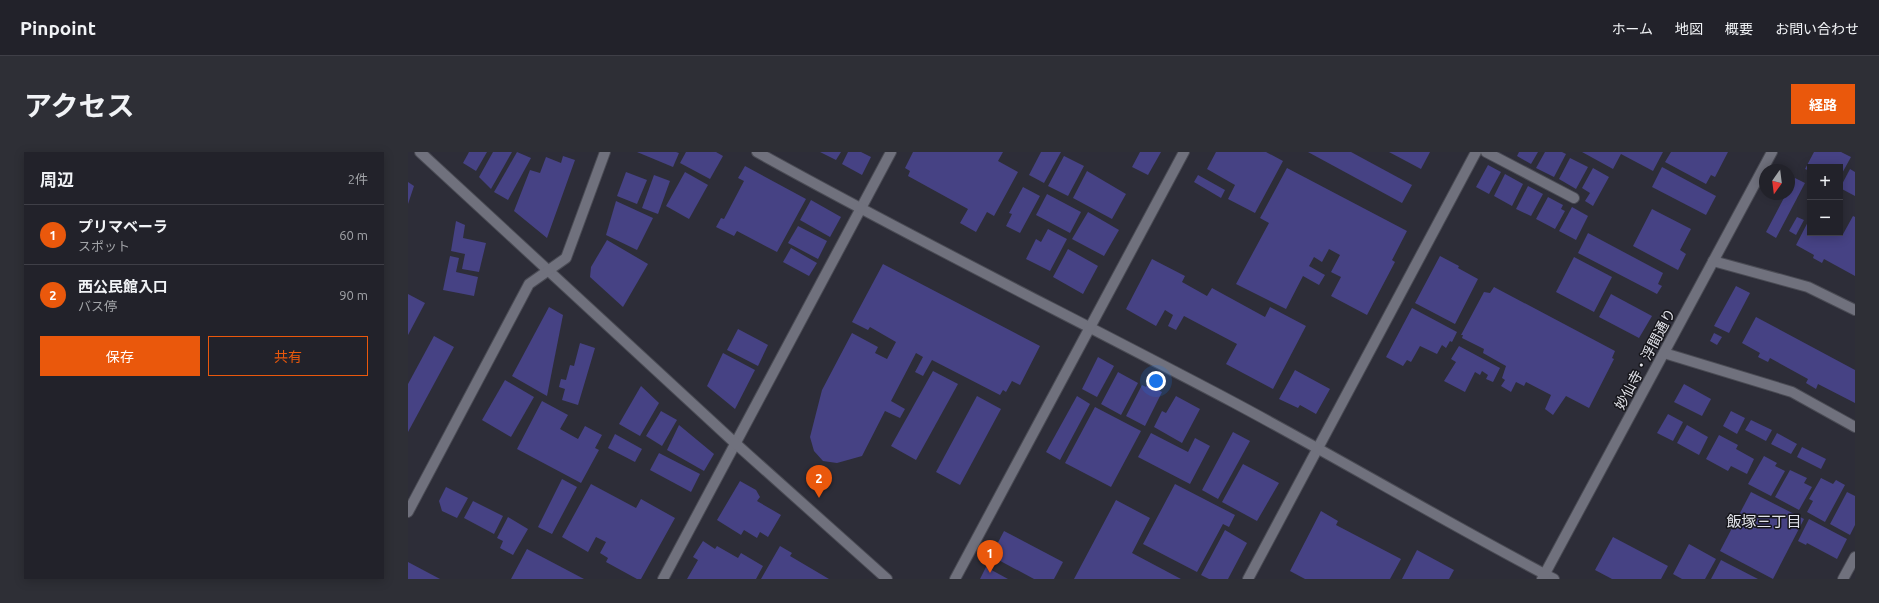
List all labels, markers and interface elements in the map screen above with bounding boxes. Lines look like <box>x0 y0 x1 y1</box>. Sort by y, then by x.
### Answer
text: Pinpoint <box>20 17 96 39</box>
text: ホーム <box>1611 21 1653 37</box>
text: 地図 <box>1675 21 1703 37</box>
text: 概要 <box>1725 21 1753 37</box>
text: お問い合わせ <box>1775 21 1859 37</box>
button: 経路 <box>1791 84 1855 124</box>
text: アクセス <box>24 90 135 121</box>
north arrow <box>1759 164 1795 200</box>
map controls <box>1807 164 1843 236</box>
button: + <box>1807 164 1843 200</box>
text: 周辺 <box>40 170 74 189</box>
text: 2件 <box>348 172 368 186</box>
button: − <box>1807 200 1843 236</box>
text: プリマベーラ <box>78 218 168 235</box>
text: 1 <box>49 228 57 242</box>
text: 60 m <box>339 228 368 242</box>
text: スポット <box>78 239 130 253</box>
text: 西公民館入口 <box>78 278 168 295</box>
text: 2 <box>49 288 57 302</box>
text: 90 m <box>339 288 368 302</box>
text: バス停 <box>78 299 117 313</box>
street label: 妙仙寺・浮間通り <box>1612 306 1678 412</box>
button: 保存 <box>40 336 200 376</box>
button: 共有 <box>208 336 368 376</box>
your location <box>1146 371 1166 391</box>
pin: 2 <box>806 465 832 498</box>
district label: 飯塚三丁目 <box>1726 513 1802 530</box>
pin: 1 <box>977 540 1003 573</box>

